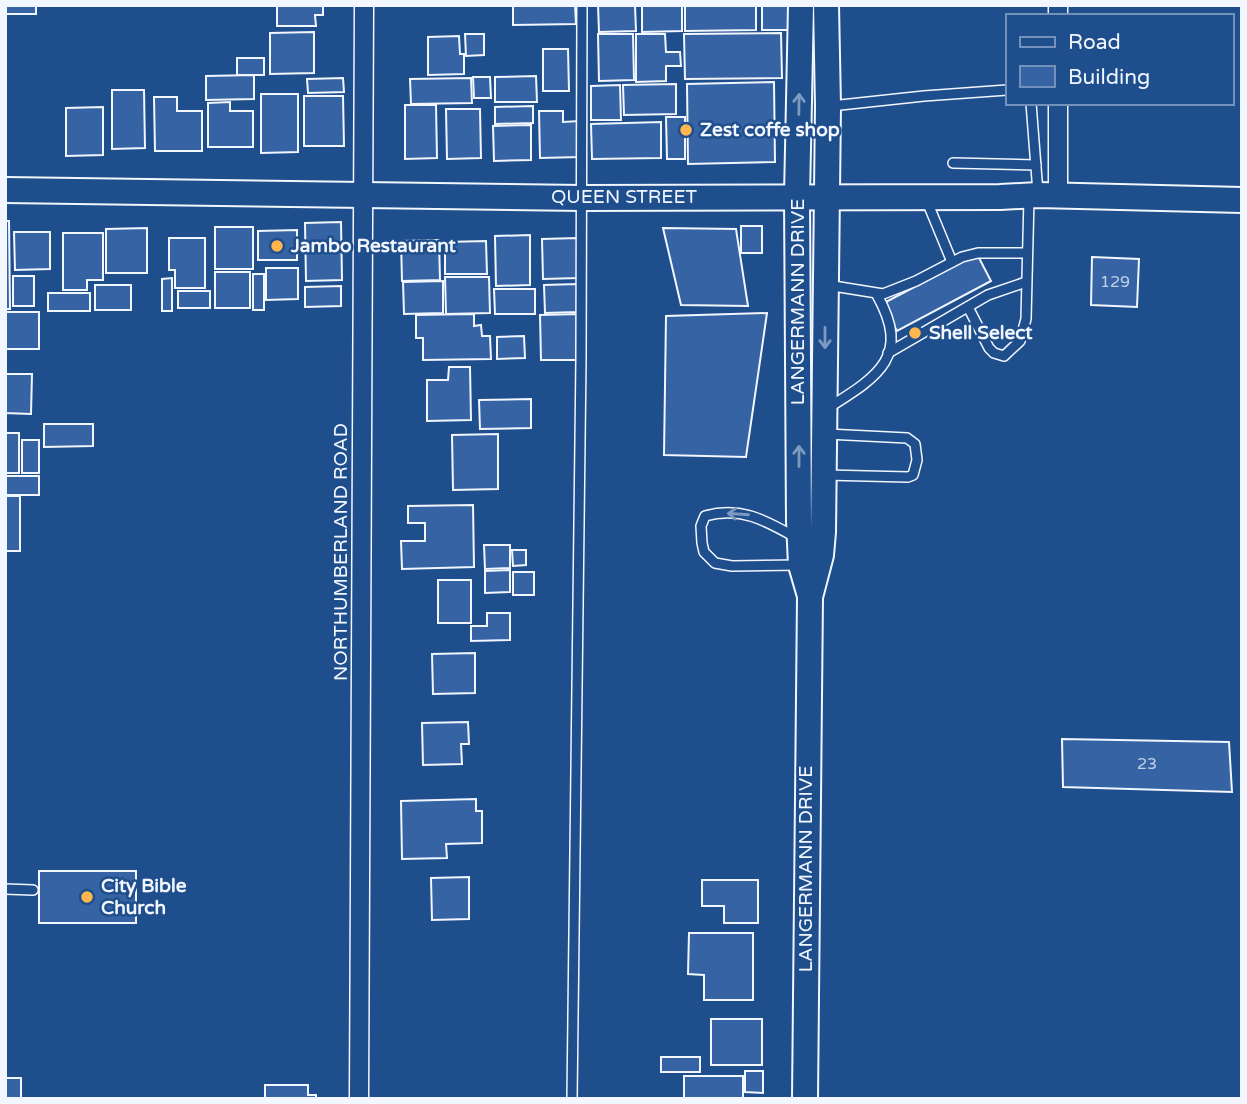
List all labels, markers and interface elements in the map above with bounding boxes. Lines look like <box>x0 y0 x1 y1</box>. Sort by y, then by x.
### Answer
legend <box>1006 14 1233 105</box>
text: Road <box>1068 30 1121 55</box>
text: Building <box>1068 65 1150 90</box>
one-way arrow <box>792 92 806 115</box>
place label: Zest coffe shop <box>700 119 840 142</box>
marker: Zest coffe shop <box>678 122 694 138</box>
street label: QUEEN STREET <box>551 186 698 208</box>
street label: LANGERMANN DRIVE <box>787 199 809 405</box>
place label: Jambo Restaurant <box>290 235 457 257</box>
marker: Jambo Restaurant <box>269 238 285 254</box>
house number: 129 <box>1100 272 1130 292</box>
place label: Shell Select <box>929 322 1033 344</box>
marker: Shell Select <box>907 325 923 341</box>
one-way arrow <box>818 326 832 349</box>
street label: NORTHUMBERLAND ROAD <box>330 423 352 681</box>
one-way arrow <box>792 445 806 468</box>
one-way arrow <box>726 507 749 520</box>
house number: 23 <box>1137 754 1157 774</box>
street label: LANGERMANN DRIVE <box>795 766 817 972</box>
place label: City Bible Church <box>101 875 187 919</box>
marker: City Bible Church <box>79 889 95 905</box>

